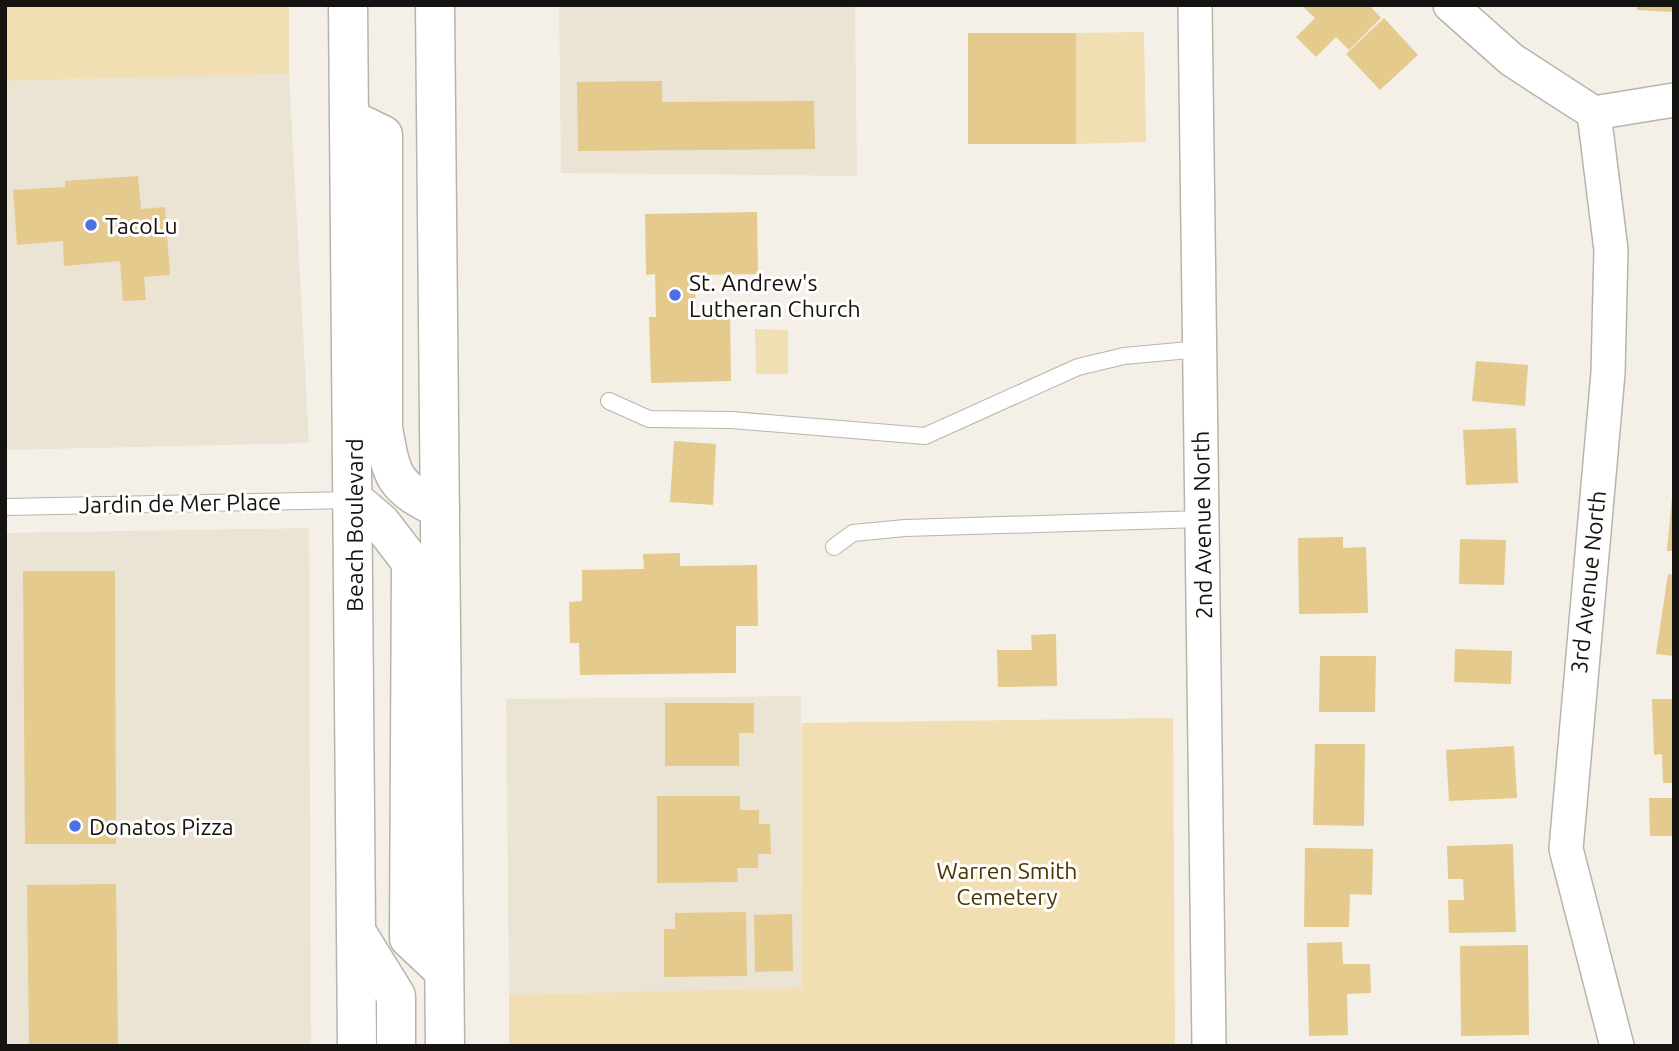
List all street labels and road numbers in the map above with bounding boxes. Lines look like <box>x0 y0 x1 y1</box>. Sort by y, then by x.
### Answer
street label: 2nd Avenue North <box>1188 431 1216 619</box>
street label: Beach Boulevard <box>342 438 367 612</box>
street label: Jardin de Mer Place <box>79 489 281 517</box>
street label: 3rd Avenue North <box>1566 489 1610 675</box>

